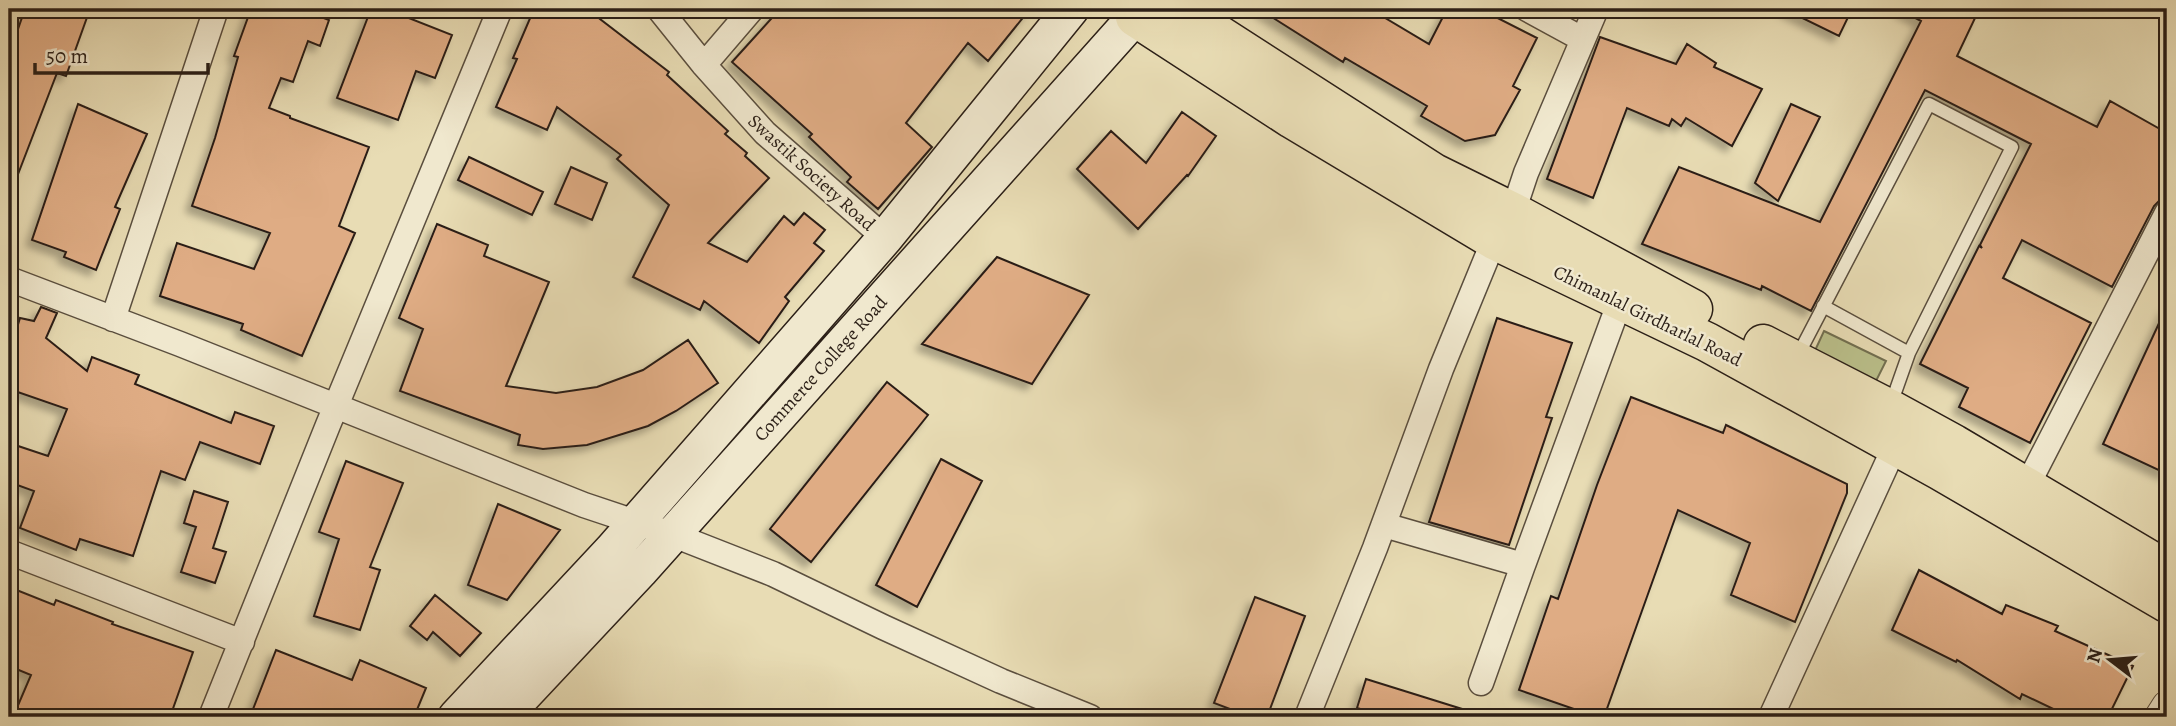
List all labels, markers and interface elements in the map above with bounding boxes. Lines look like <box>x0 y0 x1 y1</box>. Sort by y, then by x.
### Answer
scale bar <box>35 32 208 76</box>
text: 50 m <box>46 42 88 70</box>
street label: Swastik Society Road <box>742 108 881 238</box>
street label: Chimanlal Girdharlal Road <box>1549 259 1747 373</box>
street label: Commerce College Road <box>748 289 894 447</box>
north arrow <box>2074 624 2144 694</box>
text: N <box>2080 645 2109 666</box>

